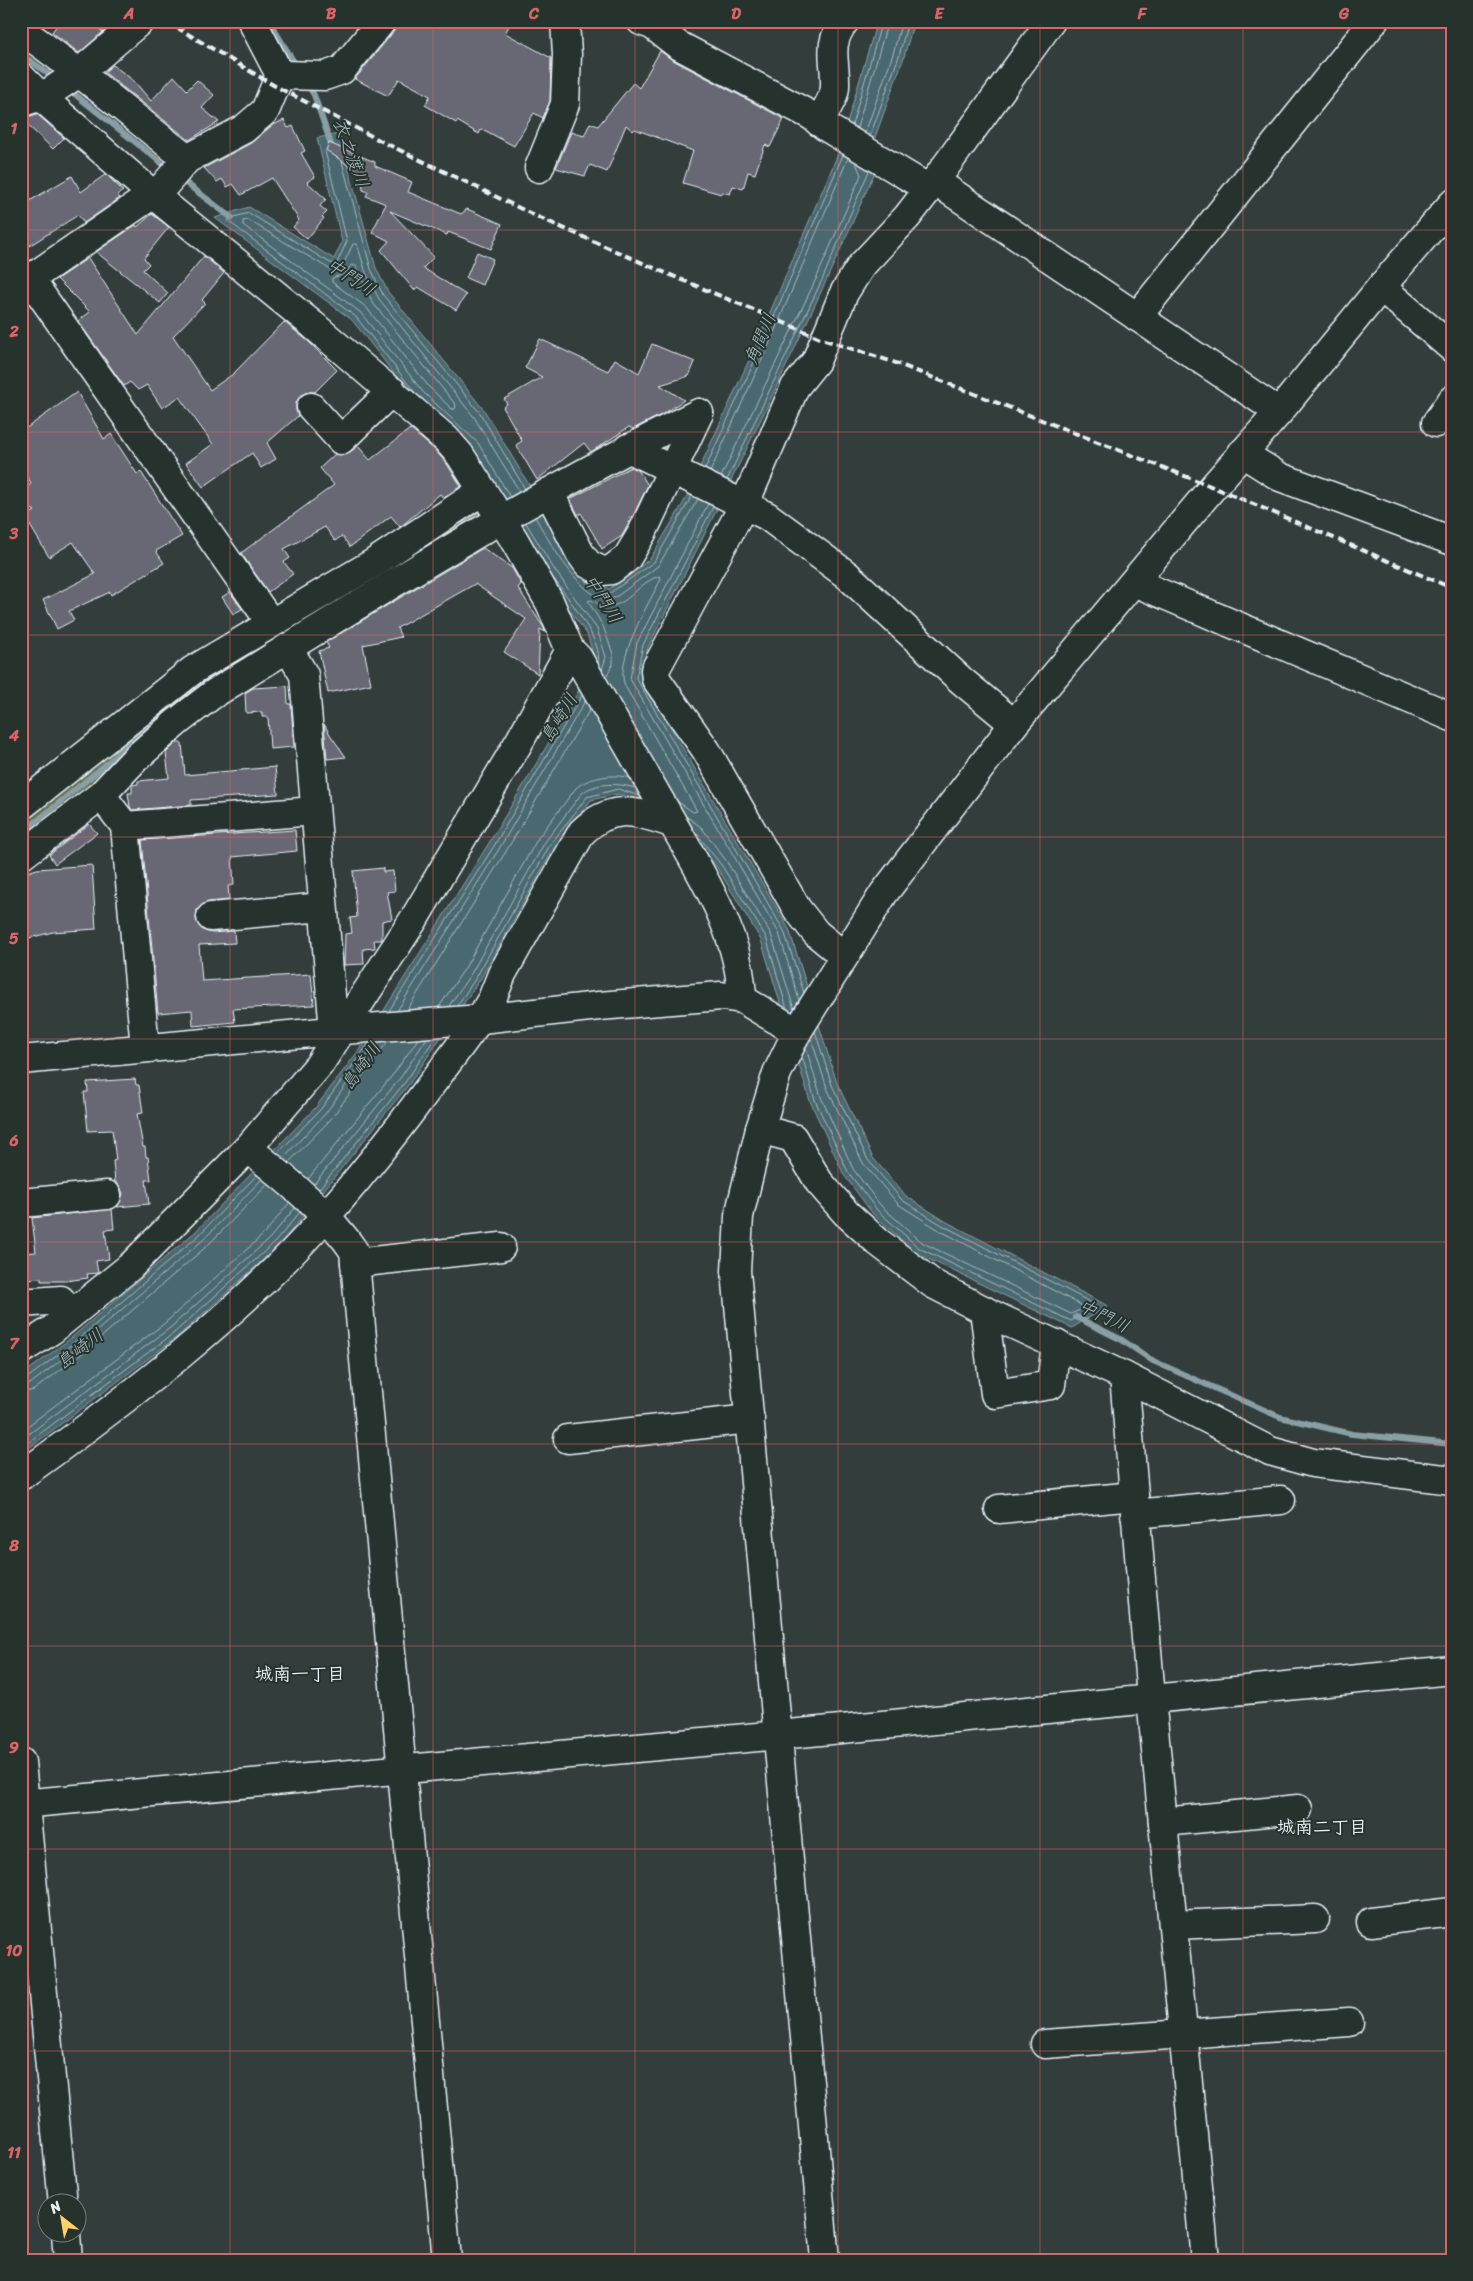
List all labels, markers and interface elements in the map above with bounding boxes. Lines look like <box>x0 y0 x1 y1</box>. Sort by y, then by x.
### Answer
text: A <box>123 0 134 28</box>
text: B <box>326 0 337 28</box>
text: C <box>528 0 540 28</box>
text: D <box>731 0 741 28</box>
text: E <box>935 0 945 28</box>
text: F <box>1137 0 1148 28</box>
text: G <box>1338 0 1350 28</box>
text: 1 <box>11 114 18 143</box>
water label: 衣之渡川 <box>324 114 378 192</box>
water label: 中門川 <box>320 249 382 305</box>
water label: 角間川 <box>735 308 785 370</box>
text: 2 <box>8 317 19 346</box>
text: 3 <box>9 519 19 548</box>
water label: 中門川 <box>575 568 631 630</box>
water label: 島崎川 <box>531 687 587 749</box>
text: 4 <box>8 721 19 750</box>
text: 5 <box>9 924 19 953</box>
water label: 島崎川 <box>332 1035 390 1097</box>
text: 6 <box>8 1126 19 1155</box>
water label: 中門川 <box>1073 1290 1135 1342</box>
water label: 島崎川 <box>49 1320 111 1378</box>
text: 7 <box>9 1329 20 1358</box>
text: 8 <box>8 1531 19 1560</box>
district label: 城南一丁目 <box>255 1658 345 1690</box>
text: 9 <box>9 1733 19 1762</box>
district label: 城南二丁目 <box>1277 1811 1367 1843</box>
text: 10 <box>6 1936 22 1965</box>
text: 11 <box>7 2138 21 2167</box>
north arrow <box>38 2194 88 2244</box>
text: N <box>44 2194 66 2221</box>

